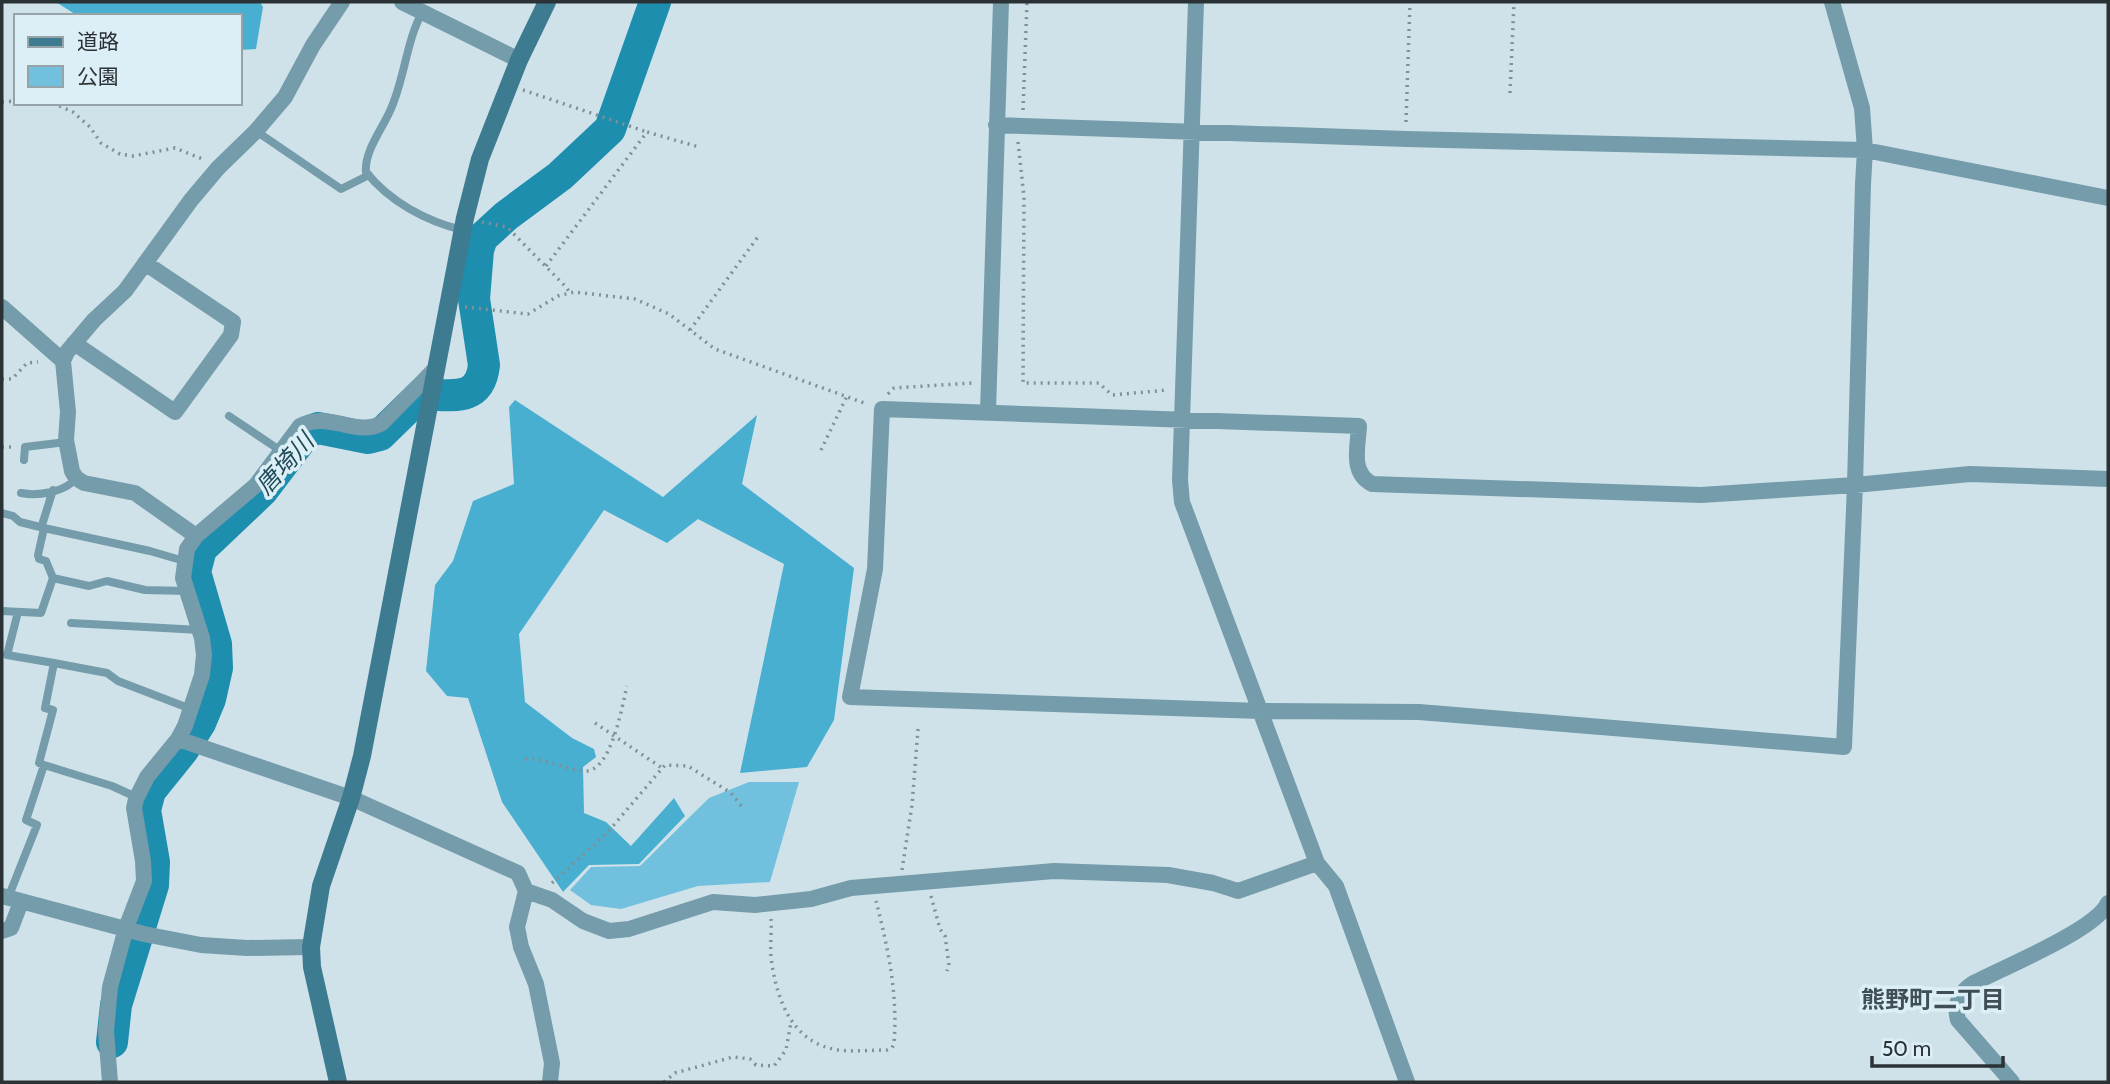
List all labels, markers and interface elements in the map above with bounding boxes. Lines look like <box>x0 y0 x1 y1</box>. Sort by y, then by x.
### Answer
legend <box>14 14 242 105</box>
text: 道路 <box>77 29 119 54</box>
text: 公園 <box>77 64 119 89</box>
water label: 唐埼川 <box>250 425 322 500</box>
district label: 熊野町二丁目 <box>1861 985 2005 1014</box>
scale bar <box>1872 1024 2003 1068</box>
text: 50 m <box>1882 1036 1931 1061</box>

